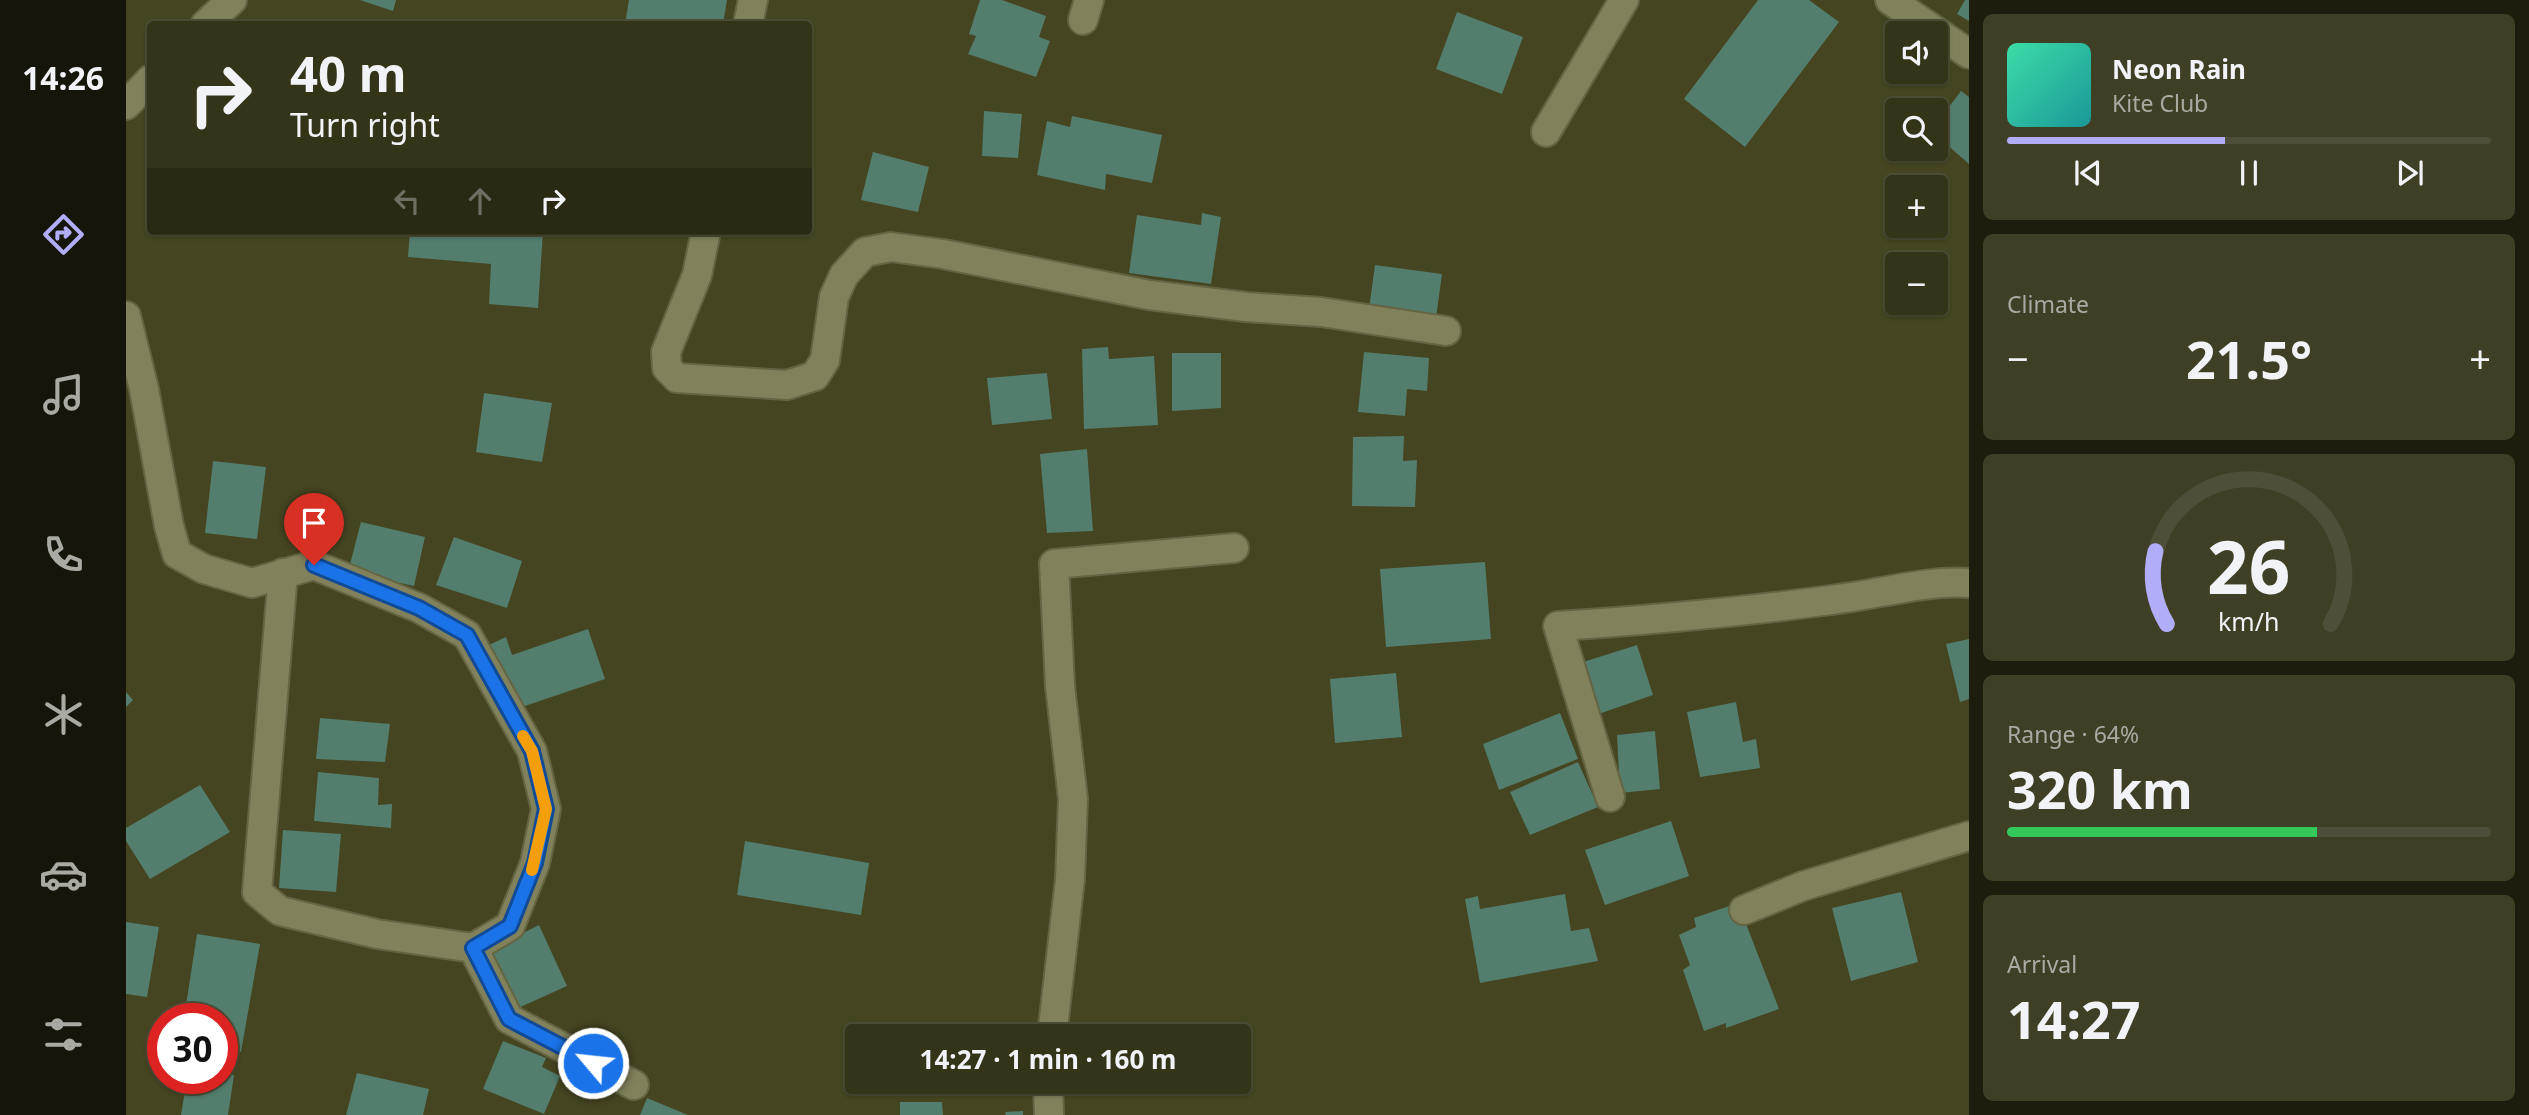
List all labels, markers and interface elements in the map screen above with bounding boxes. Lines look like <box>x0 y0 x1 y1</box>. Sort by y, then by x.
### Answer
map controls <box>1885 21 1948 315</box>
button: sound <box>1885 21 1948 84</box>
text: 40 m <box>290 40 407 106</box>
icon: right <box>175 49 266 140</box>
text: Neon Rain <box>2112 51 2246 87</box>
text: 14:26 <box>22 56 104 99</box>
text: Kite Club <box>2112 87 2208 119</box>
button: search <box>1885 98 1948 161</box>
text: Turn right <box>290 103 440 146</box>
icon: previous <box>2069 154 2107 192</box>
icon: pause <box>2230 154 2268 192</box>
icon: next <box>2391 154 2429 192</box>
button: + <box>1885 175 1948 238</box>
icon: left <box>388 182 426 220</box>
icon: ahead <box>461 182 499 220</box>
icon: right <box>534 182 572 220</box>
icon: directions <box>39 210 88 259</box>
button: − <box>1885 252 1948 315</box>
text: Climate <box>2007 288 2089 320</box>
text: 21.5° <box>2186 323 2312 394</box>
text: − <box>2007 332 2029 384</box>
text: + <box>2469 332 2491 384</box>
icon: music <box>39 370 88 419</box>
pin <box>284 493 344 565</box>
icon: arrive <box>295 504 333 542</box>
text: 26 <box>2207 516 2291 615</box>
icon: phone <box>39 530 88 579</box>
text: km/h <box>2218 603 2280 637</box>
icon: climate <box>39 690 88 739</box>
text: Range · 64% <box>2007 718 2139 750</box>
text: 320 km <box>2007 753 2193 824</box>
icon: car <box>39 850 88 899</box>
text: Arrival <box>2007 948 2077 980</box>
text: 14:27 <box>2007 983 2141 1054</box>
speed limit sign: 30 <box>147 1003 238 1094</box>
icon: filters <box>39 1010 88 1059</box>
position arrow <box>556 1026 630 1100</box>
text: 14:27 · 1 min · 160 m <box>920 1041 1176 1077</box>

